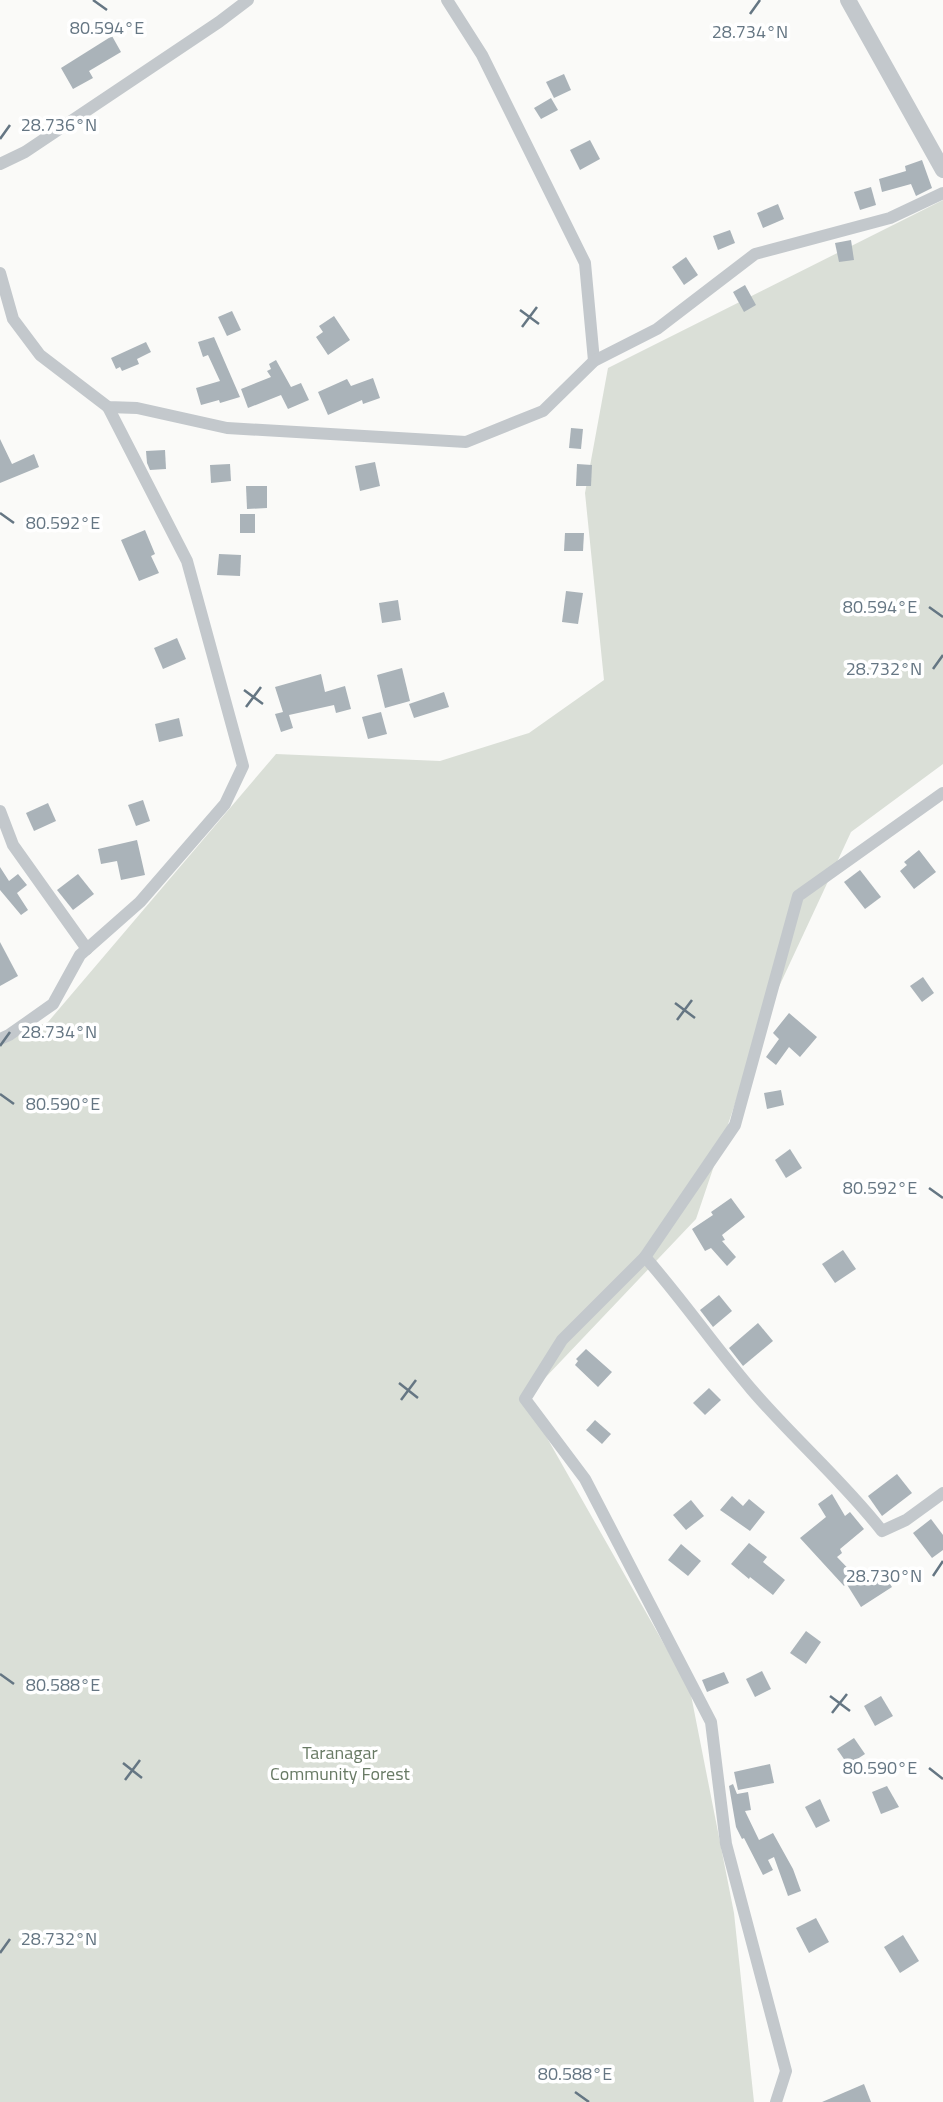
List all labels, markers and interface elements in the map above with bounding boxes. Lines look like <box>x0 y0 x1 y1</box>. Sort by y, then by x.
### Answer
text: 80.594°E <box>70 14 144 41</box>
text: 28.734°N <box>712 18 788 45</box>
text: 28.736°N <box>21 111 97 138</box>
text: 80.592°E <box>26 509 100 536</box>
text: 80.594°E <box>843 593 917 620</box>
text: 28.732°N <box>846 655 922 682</box>
text: 28.734°N <box>21 1018 97 1045</box>
text: 80.590°E <box>26 1090 100 1117</box>
text: 80.592°E <box>843 1174 917 1201</box>
text: 28.730°N <box>846 1562 922 1589</box>
text: 80.588°E <box>26 1671 100 1698</box>
park label: Taranagar Community Forest <box>270 1739 411 1787</box>
text: 80.590°E <box>843 1754 917 1781</box>
text: 28.732°N <box>21 1925 97 1952</box>
text: 80.588°E <box>538 2060 612 2087</box>

